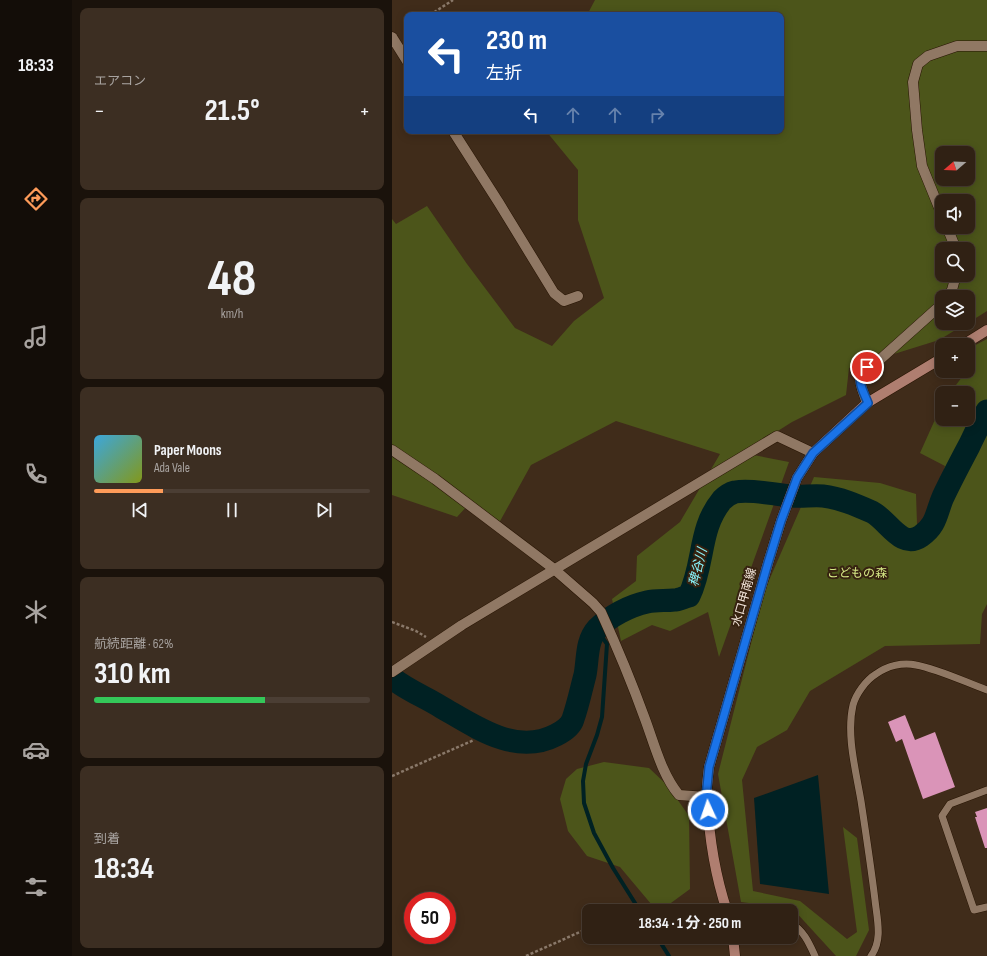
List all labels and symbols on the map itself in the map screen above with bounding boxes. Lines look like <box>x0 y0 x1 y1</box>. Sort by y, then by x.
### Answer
north arrow <box>935 146 975 186</box>
pin <box>850 350 884 384</box>
water label: 稗谷川 <box>685 544 711 588</box>
street label: 水口甲南線 <box>729 566 760 628</box>
park label: こどもの森 <box>827 566 887 581</box>
position arrow <box>687 789 729 831</box>
speed limit sign: 50 <box>404 892 456 944</box>

